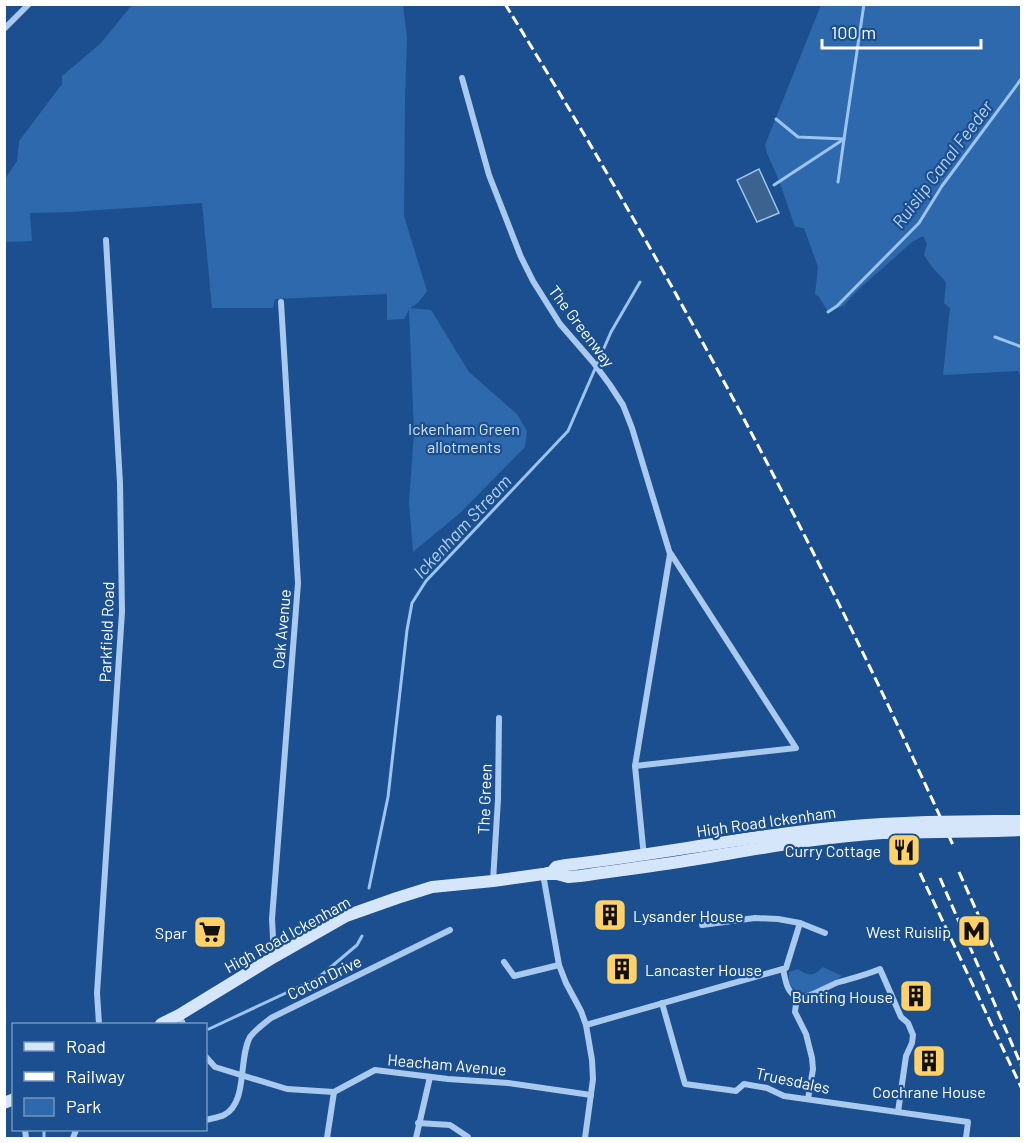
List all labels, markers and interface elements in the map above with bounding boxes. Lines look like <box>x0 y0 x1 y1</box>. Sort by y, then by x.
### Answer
scale bar <box>822 12 981 50</box>
text: 100 m <box>831 21 876 43</box>
water label: Ruislip Canal Feeder <box>887 95 997 232</box>
street label: The Greenway <box>545 281 619 371</box>
park label: Ickenham Green allotments <box>408 419 520 456</box>
water label: Ickenham Stream <box>408 470 516 582</box>
street label: Parkfield Road <box>95 581 117 683</box>
street label: Oak Avenue <box>268 588 294 670</box>
street label: The Green <box>473 763 495 835</box>
street label: High Road Ickenham <box>695 802 837 840</box>
restaurant icon: Curry Cottage <box>886 832 922 868</box>
place label: Curry Cottage <box>785 841 881 860</box>
street label: High Road Ickenham <box>221 892 353 976</box>
building icon: Lysander House <box>592 897 628 933</box>
place label: Lysander House <box>633 906 743 925</box>
metro station icon: West Ruislip <box>956 913 992 949</box>
supermarket icon: Spar <box>192 914 228 950</box>
place label: West Ruislip <box>866 922 951 941</box>
place label: Spar <box>155 923 187 942</box>
street label: Coton Drive <box>284 951 364 1003</box>
building icon: Lancaster House <box>604 951 640 987</box>
place label: Lancaster House <box>645 960 762 979</box>
building icon: Bunting House <box>898 978 934 1014</box>
place label: Bunting House <box>792 987 893 1006</box>
legend <box>12 1023 207 1131</box>
text: Road <box>66 1035 106 1057</box>
building icon: Cochrane House <box>911 1043 947 1079</box>
street label: Heacham Avenue <box>387 1049 507 1079</box>
street label: Truesdales <box>754 1063 832 1097</box>
text: Railway <box>66 1065 125 1087</box>
place label: Cochrane House <box>872 1082 986 1101</box>
text: Park <box>66 1095 101 1117</box>

